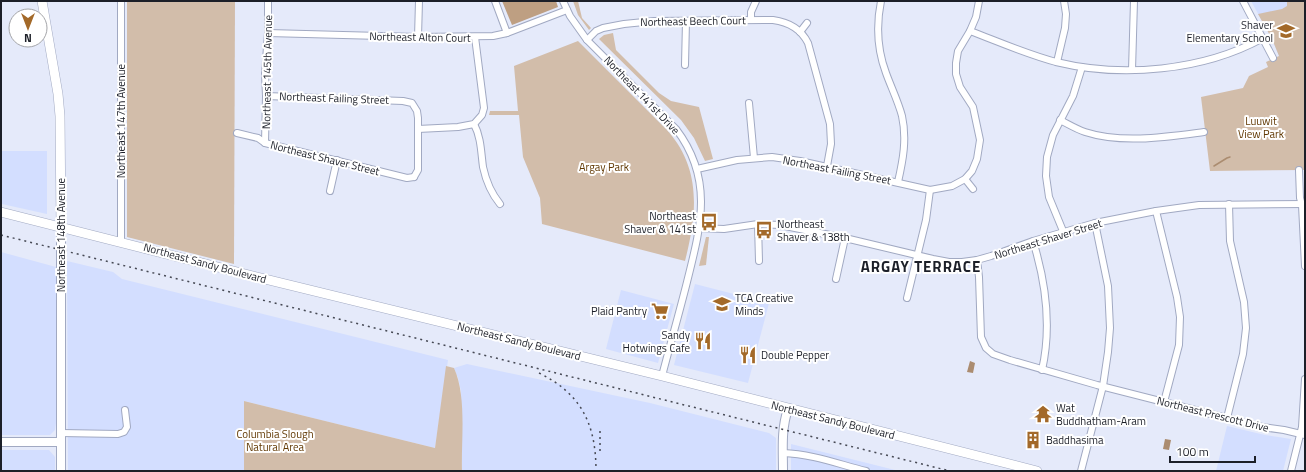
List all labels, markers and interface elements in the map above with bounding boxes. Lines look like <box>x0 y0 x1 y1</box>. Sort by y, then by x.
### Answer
north arrow <box>8 8 48 48</box>
street label: Northeast Beech Court <box>640 12 746 30</box>
street label: Northeast 145th Avenue <box>258 14 276 129</box>
place label: Shaver Elementary School <box>1186 17 1273 46</box>
school or university icon: Shaver Elementary School <box>1276 21 1296 41</box>
street label: Northeast Alton Court <box>369 28 471 46</box>
text: N <box>24 30 32 46</box>
street label: Northeast 141st Drive <box>600 52 684 138</box>
street label: Northeast 147th Avenue <box>113 63 129 178</box>
street label: Northeast Failing Street <box>279 88 389 108</box>
park label: Luuwit View Park <box>1238 113 1285 142</box>
street label: Northeast Shaver Street <box>269 137 381 179</box>
street label: Northeast Failing Street <box>782 152 893 188</box>
park label: Argay Park <box>579 159 630 175</box>
street label: Northeast 148th Avenue <box>53 177 69 292</box>
place label: Northeast Shaver & 141st <box>624 208 696 237</box>
bus stop icon: Northeast Shaver & 141st <box>699 212 719 232</box>
street label: Northeast Shaver Street <box>992 215 1104 263</box>
place label: Northeast Shaver & 138th <box>777 216 850 245</box>
bus stop icon: Northeast Shaver & 138th <box>754 220 774 240</box>
street label: Northeast Sandy Boulevard <box>142 239 268 287</box>
district label: ARGAY TERRACE <box>861 255 981 278</box>
place label: TCA Creative Minds <box>735 290 794 319</box>
school or university icon: TCA Creative Minds <box>712 294 732 314</box>
supermarket icon: Plaid Pantry <box>650 301 670 321</box>
place label: Plaid Pantry <box>591 303 648 319</box>
street label: Northeast Sandy Boulevard <box>456 318 583 364</box>
place label: Sandy Hotwings Cafe <box>623 327 691 356</box>
restaurant icon: Sandy Hotwings Cafe <box>693 331 713 351</box>
restaurant icon: Double Pepper <box>738 345 758 365</box>
place label: Double Pepper <box>761 347 829 363</box>
street label: Northeast Prescott Drive <box>1155 392 1271 436</box>
street label: Northeast Sandy Boulevard <box>770 397 897 443</box>
place label: Wat Buddhatham-Aram <box>1056 400 1146 429</box>
temple icon: Wat Buddhatham-Aram <box>1033 404 1053 424</box>
park label: Columbia Slough Natural Area <box>236 426 314 455</box>
building icon: Baddhasima <box>1023 430 1043 450</box>
place label: Baddhasima <box>1046 432 1104 448</box>
scale bar <box>1170 438 1255 464</box>
text: 100 m <box>1176 442 1209 461</box>

